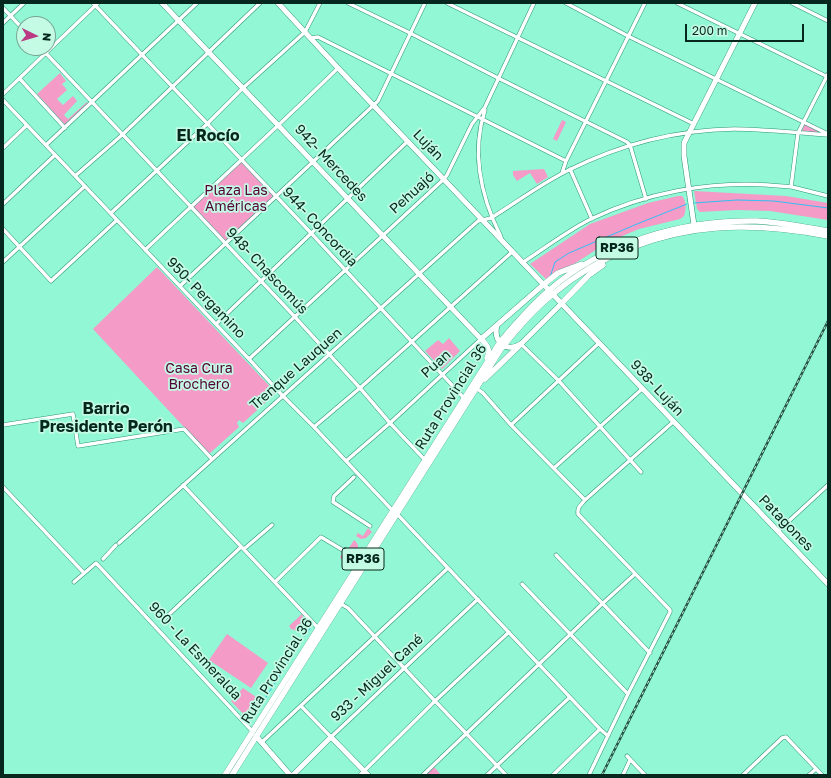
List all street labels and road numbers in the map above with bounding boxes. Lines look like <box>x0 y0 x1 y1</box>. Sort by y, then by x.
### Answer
street label: 942- Mercedes <box>291 121 371 205</box>
street label: Luján <box>409 126 447 164</box>
street label: Pehuajó <box>386 169 438 217</box>
street label: 944- Concordia <box>279 184 361 270</box>
street label: 948- Chascomús <box>223 224 311 318</box>
road number: RP36 <box>596 237 638 259</box>
street label: 950- Pergamino <box>163 254 249 342</box>
street label: Trenque Lauquen <box>247 324 345 414</box>
street label: Ruta Provincial 36 <box>412 341 490 453</box>
street label: Puan <box>418 346 454 382</box>
street label: 938- Luján <box>627 357 687 419</box>
street label: Patagones <box>755 491 817 555</box>
road number: RP36 <box>342 548 384 570</box>
street label: 960 - La Esmeralda <box>145 598 245 704</box>
street label: Ruta Provincial 36 <box>238 615 316 727</box>
street label: 933 - Miguel Cané <box>327 631 427 725</box>

